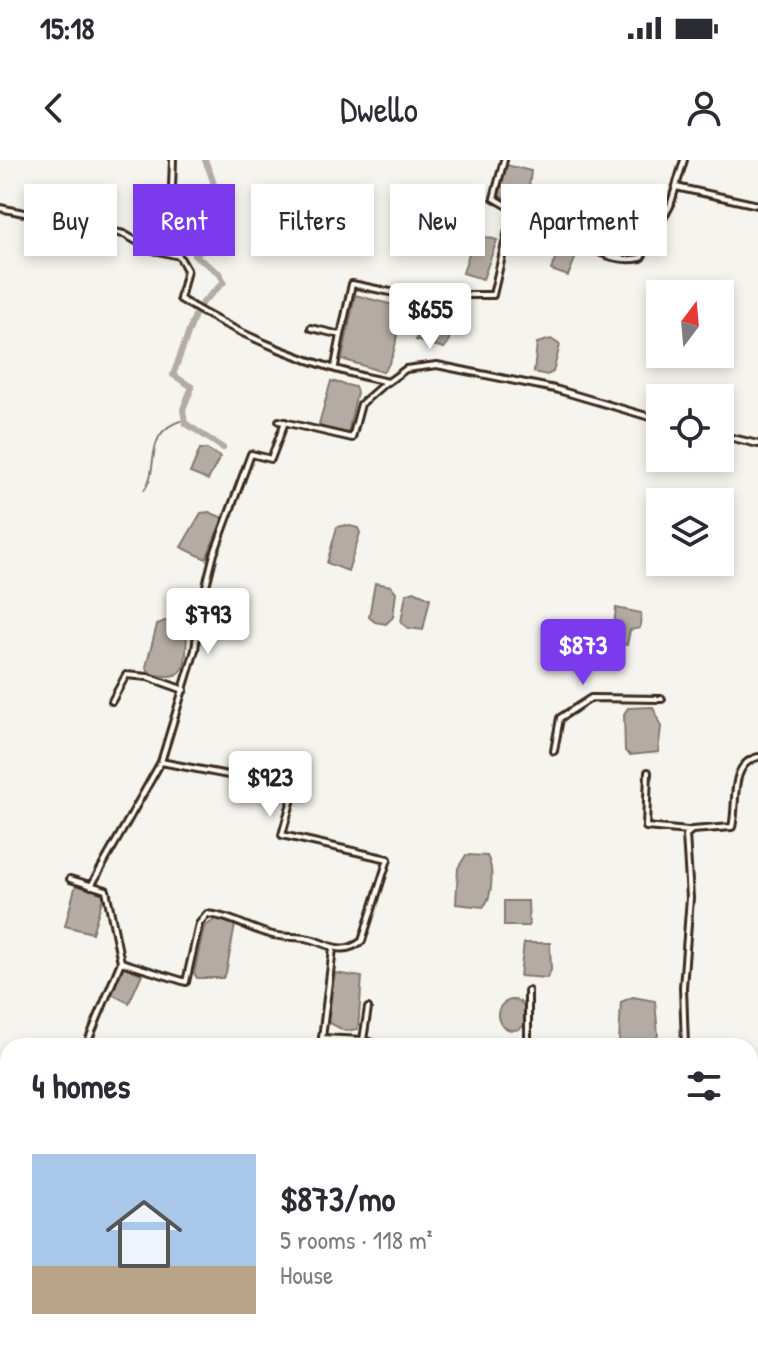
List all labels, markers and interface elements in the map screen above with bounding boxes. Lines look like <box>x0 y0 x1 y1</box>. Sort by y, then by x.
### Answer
text: 15:18 <box>40 8 94 48</box>
text: Dwello <box>340 84 418 133</box>
icon: back <box>32 86 76 130</box>
icon: person <box>682 86 726 130</box>
chip: Buy <box>24 184 117 256</box>
chip: Rent <box>133 184 235 256</box>
chip: Filters <box>251 184 374 256</box>
chip: New <box>390 184 485 256</box>
chip: Apartment <box>501 184 667 256</box>
north arrow <box>646 280 734 368</box>
map controls <box>646 280 734 576</box>
pin: $655 <box>383 283 477 351</box>
text: $655 <box>407 291 453 326</box>
button: locate <box>646 384 734 472</box>
button: layers <box>646 488 734 576</box>
pin: $793 <box>161 588 255 656</box>
text: $793 <box>184 596 232 631</box>
pin: $873 <box>536 619 630 687</box>
text: $873 <box>559 627 607 662</box>
pin: $923 <box>223 751 317 819</box>
text: $923 <box>247 759 293 794</box>
text: 4 homes <box>32 1063 130 1109</box>
icon: filters <box>682 1064 726 1108</box>
text: $873/mo <box>280 1176 395 1222</box>
icon: home <box>96 1186 192 1282</box>
text: 5 rooms · 118 m² <box>280 1222 433 1257</box>
text: House <box>280 1257 333 1292</box>

